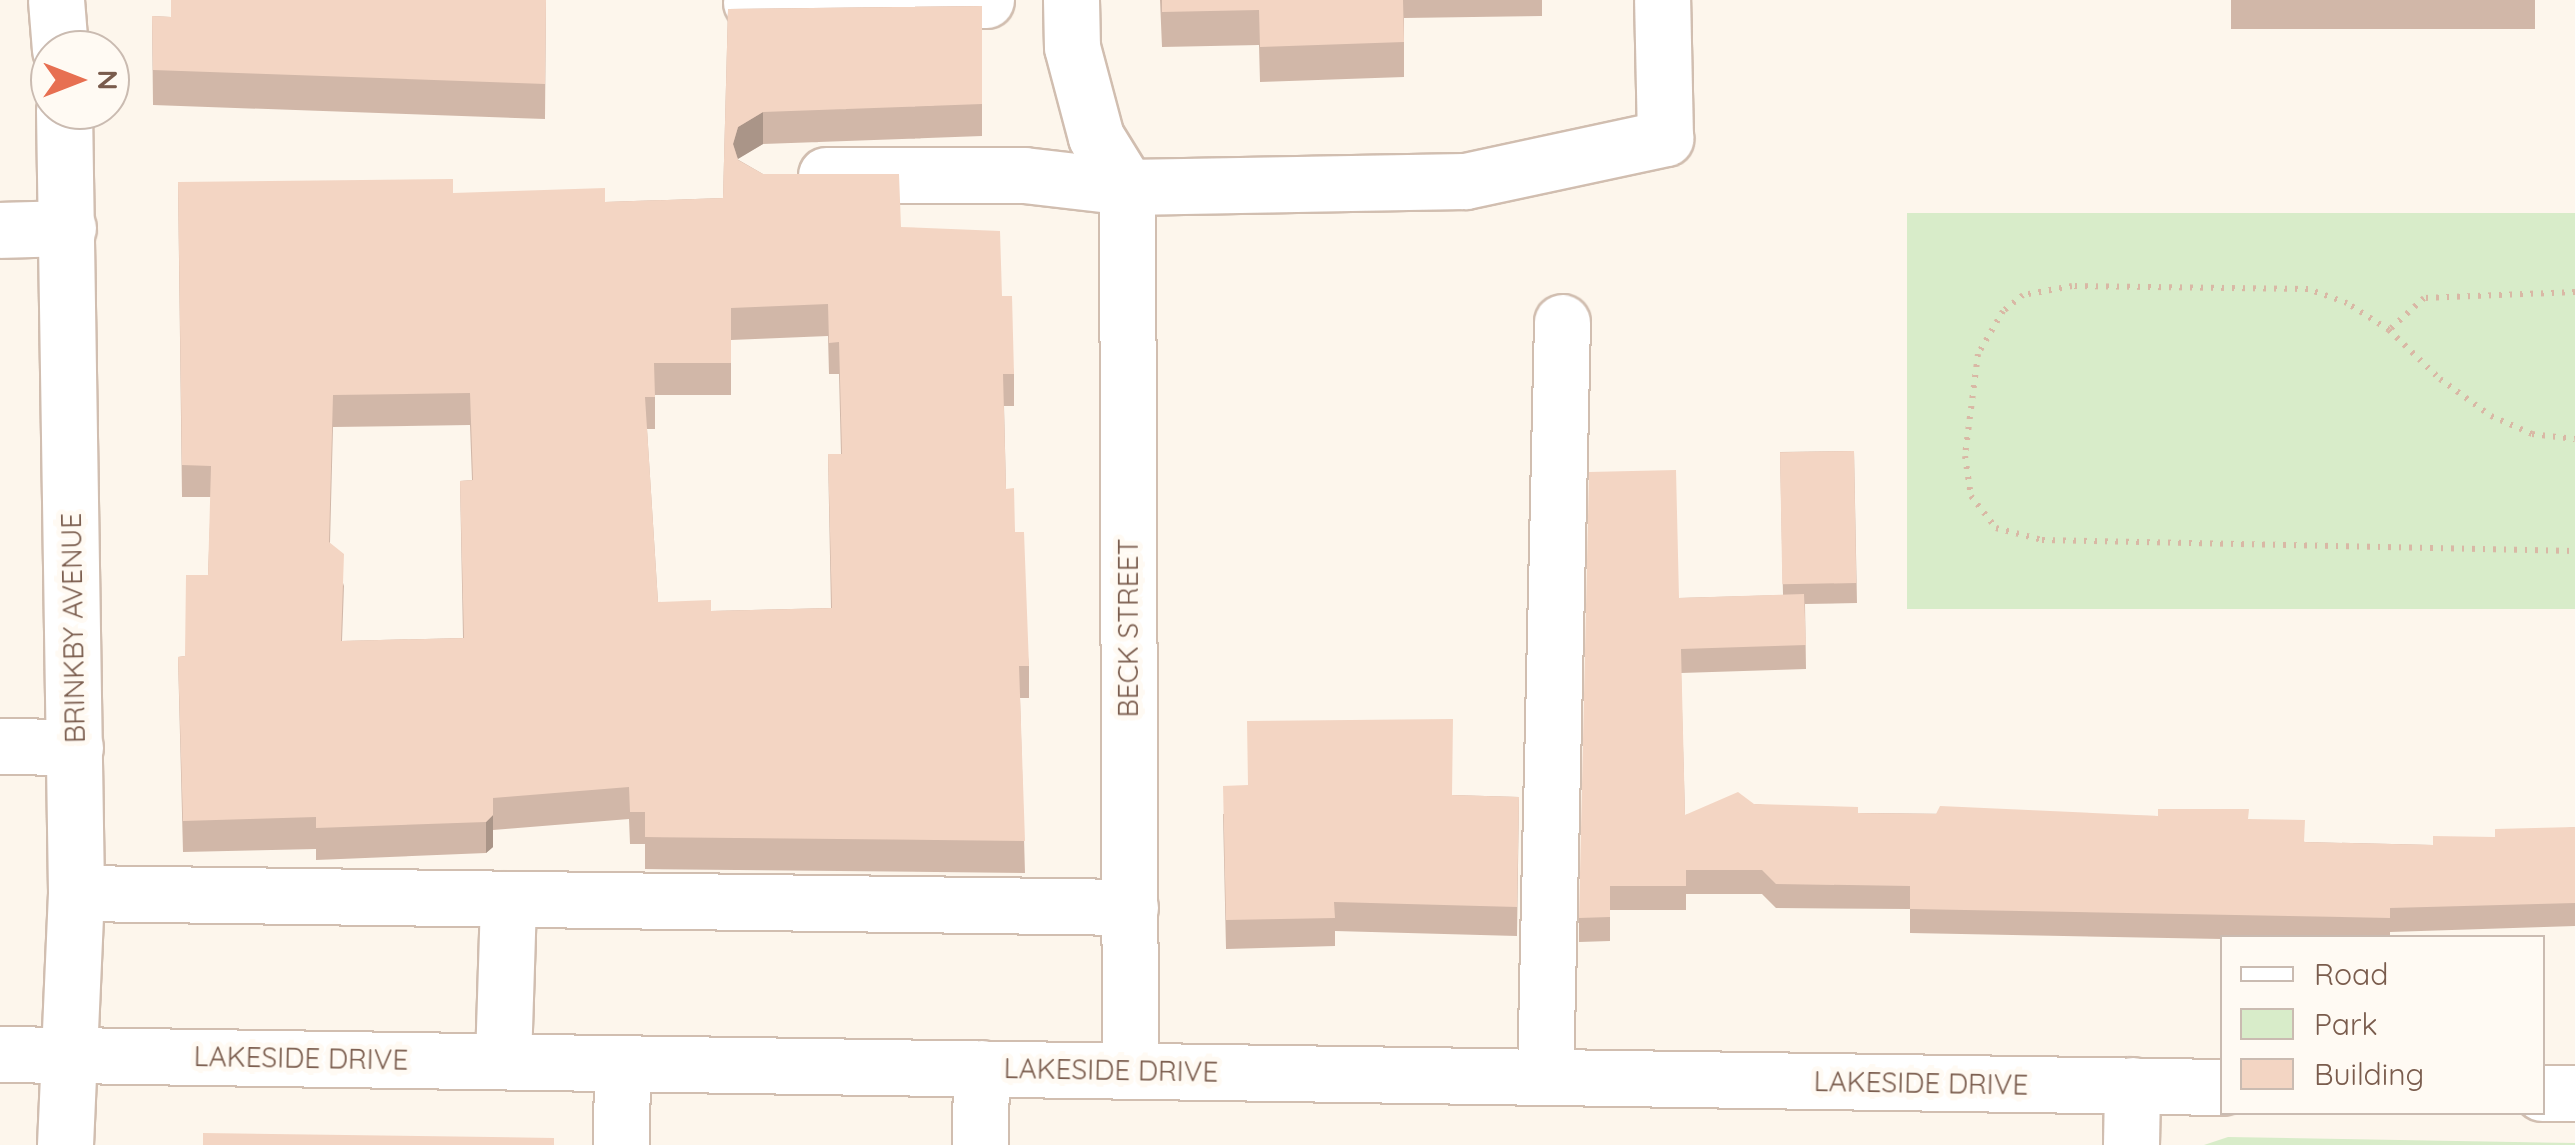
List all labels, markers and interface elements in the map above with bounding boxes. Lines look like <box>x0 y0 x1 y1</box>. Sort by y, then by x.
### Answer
north arrow <box>30 30 130 130</box>
text: N <box>91 70 126 90</box>
street label: BRINKBY AVENUE <box>54 512 92 744</box>
street label: BECK STREET <box>1111 538 1145 718</box>
legend <box>2220 935 2545 1115</box>
text: Road <box>2314 955 2388 993</box>
text: Park <box>2314 1005 2378 1043</box>
street label: LAKESIDE DRIVE <box>193 1039 409 1077</box>
street label: LAKESIDE DRIVE <box>1003 1051 1219 1089</box>
text: Building <box>2314 1055 2424 1093</box>
street label: LAKESIDE DRIVE <box>1813 1064 2029 1102</box>

